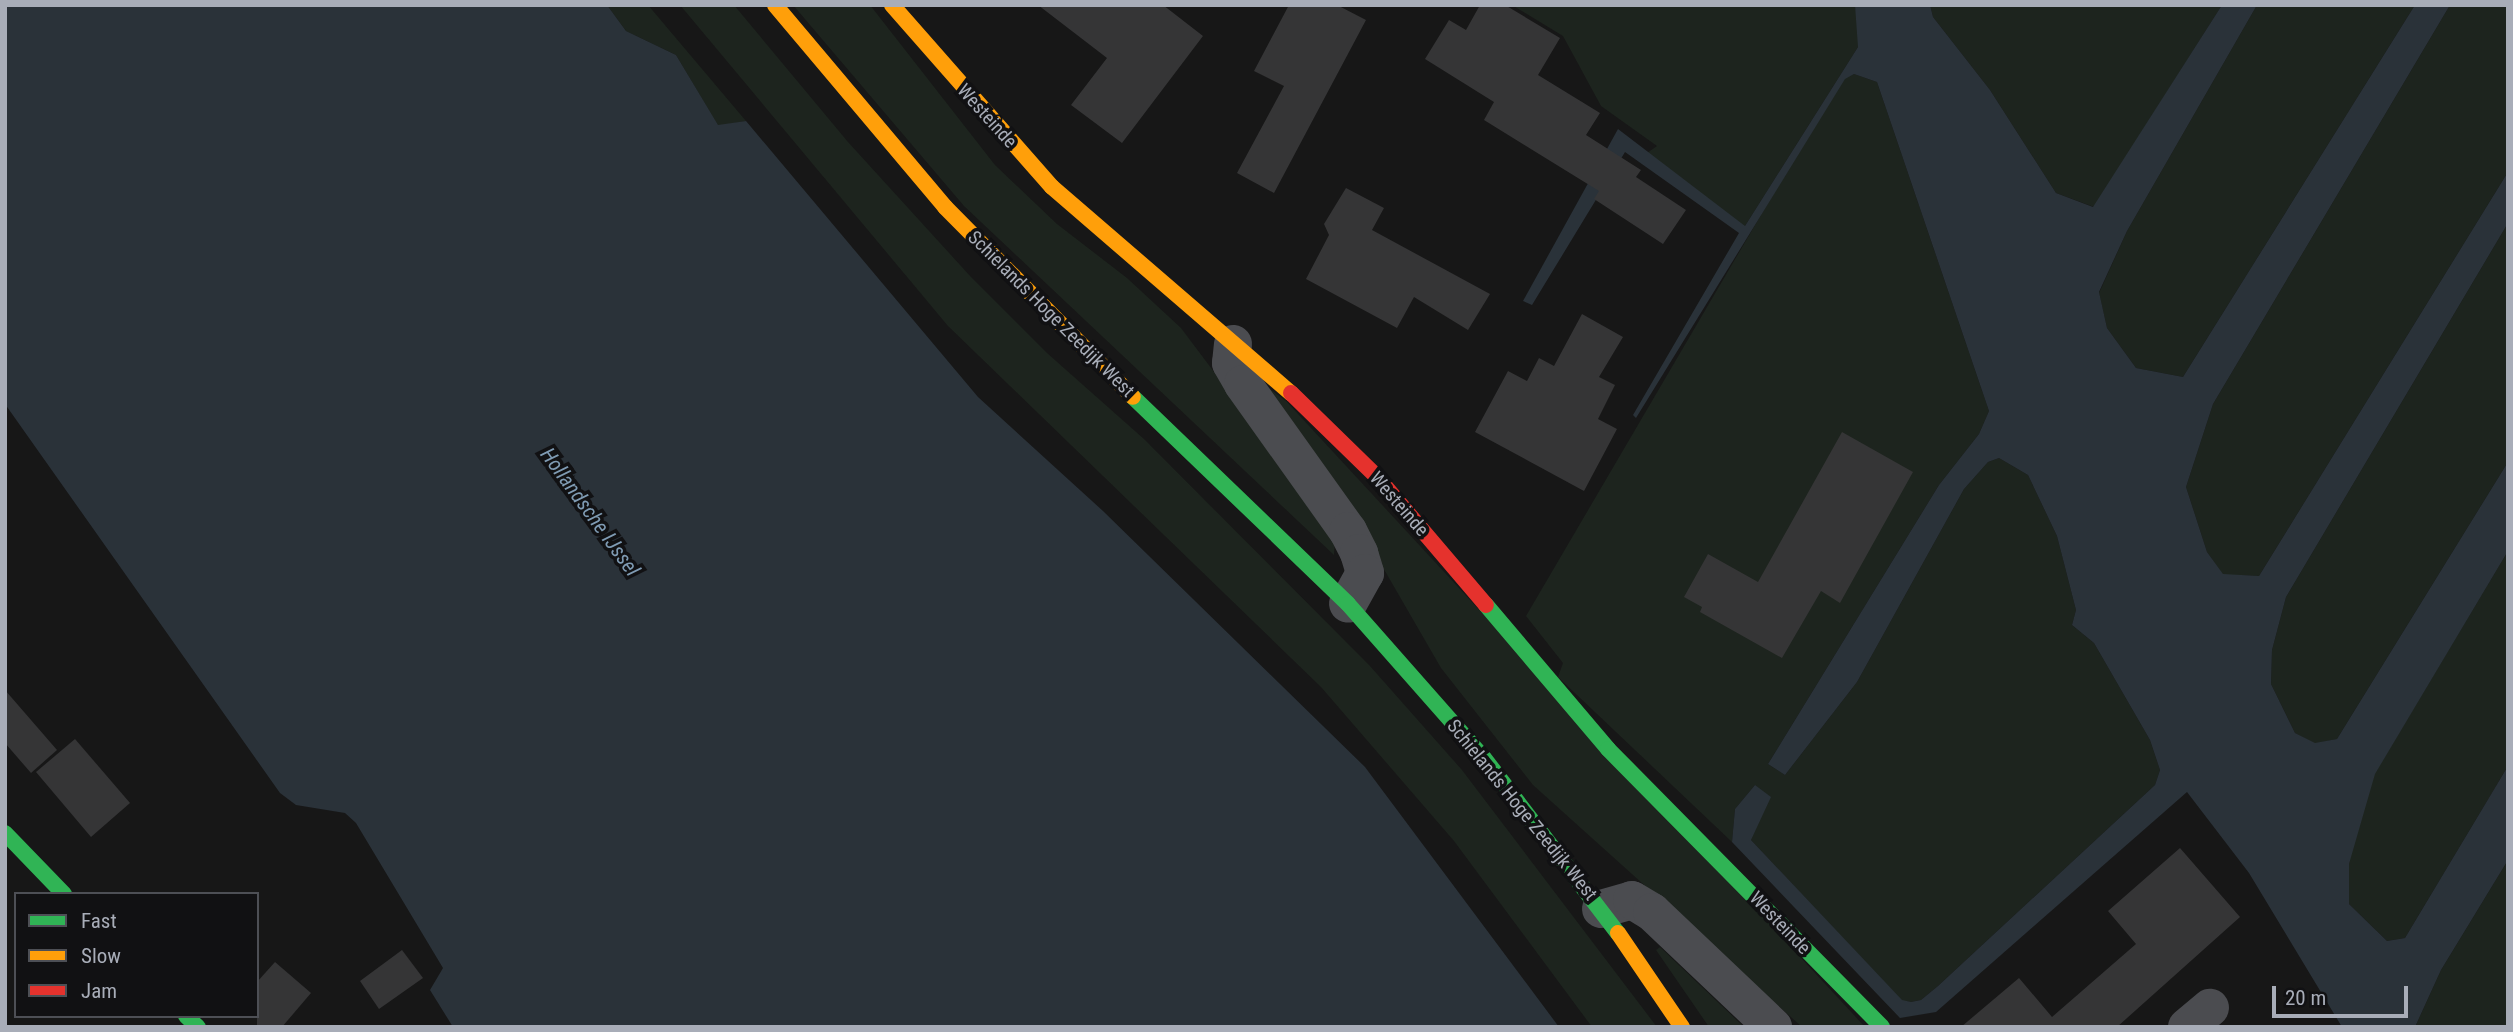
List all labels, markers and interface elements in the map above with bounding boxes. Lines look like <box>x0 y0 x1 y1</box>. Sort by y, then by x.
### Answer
street label: Westeinde <box>952 79 1022 153</box>
street label: Schielands Hoge Zeedijk West <box>963 226 1139 402</box>
water label: Hollandsche IJssel <box>535 443 645 581</box>
street label: Westeinde <box>1365 467 1433 541</box>
street label: Schielands Hoge Zeedijk West <box>1442 715 1602 905</box>
street label: Westeinde <box>1745 887 1815 959</box>
legend <box>14 892 259 1018</box>
text: Fast <box>81 909 117 933</box>
text: Slow <box>81 944 121 968</box>
scale bar <box>2275 972 2412 1016</box>
text: Jam <box>81 979 117 1003</box>
text: 20 m <box>2285 986 2326 1010</box>

